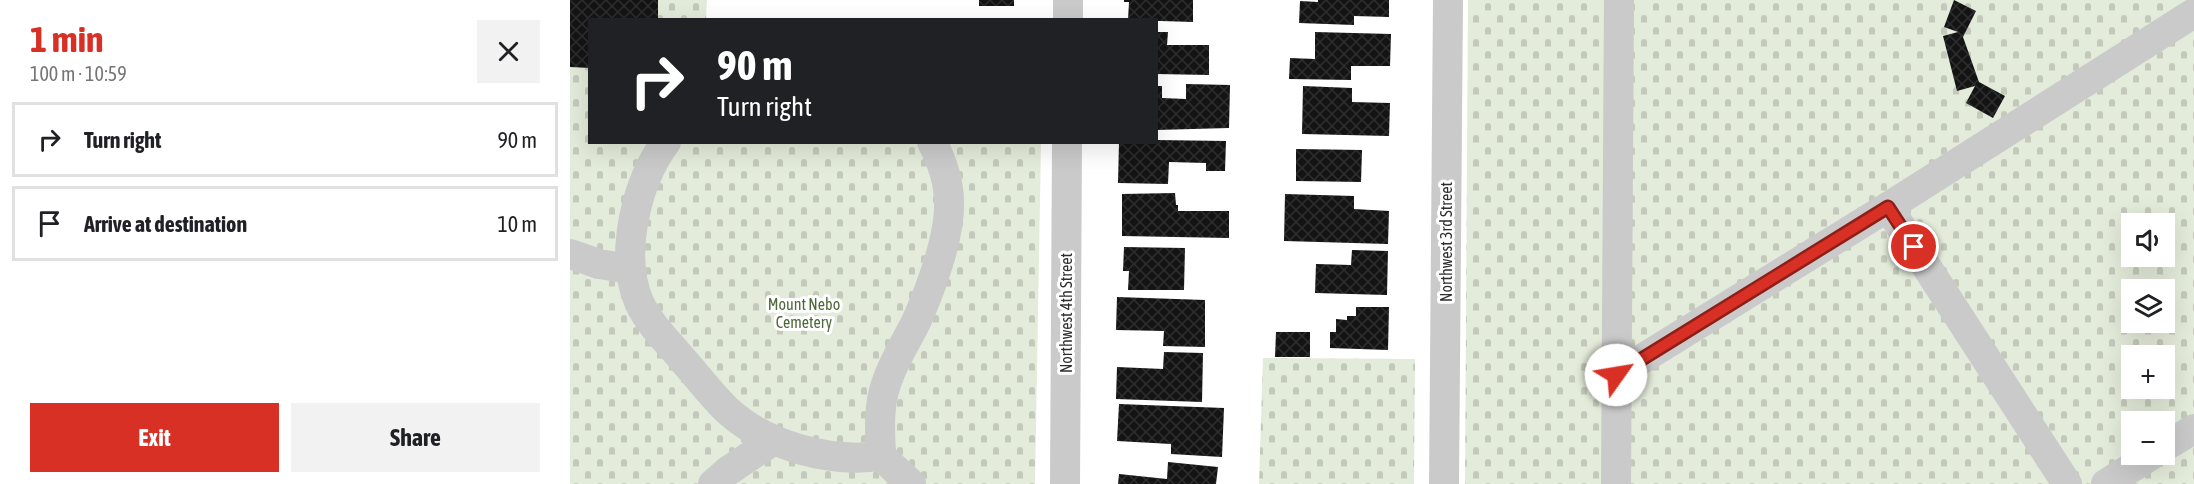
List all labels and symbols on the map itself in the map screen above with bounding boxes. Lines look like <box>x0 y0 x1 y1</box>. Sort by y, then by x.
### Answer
street label: Northwest 3rd Street <box>1437 182 1455 302</box>
pin <box>1888 221 1939 272</box>
street label: Northwest 4th Street <box>1057 253 1075 373</box>
park label: Mount Nebo Cemetery <box>768 295 840 332</box>
position arrow <box>1584 343 1648 407</box>

